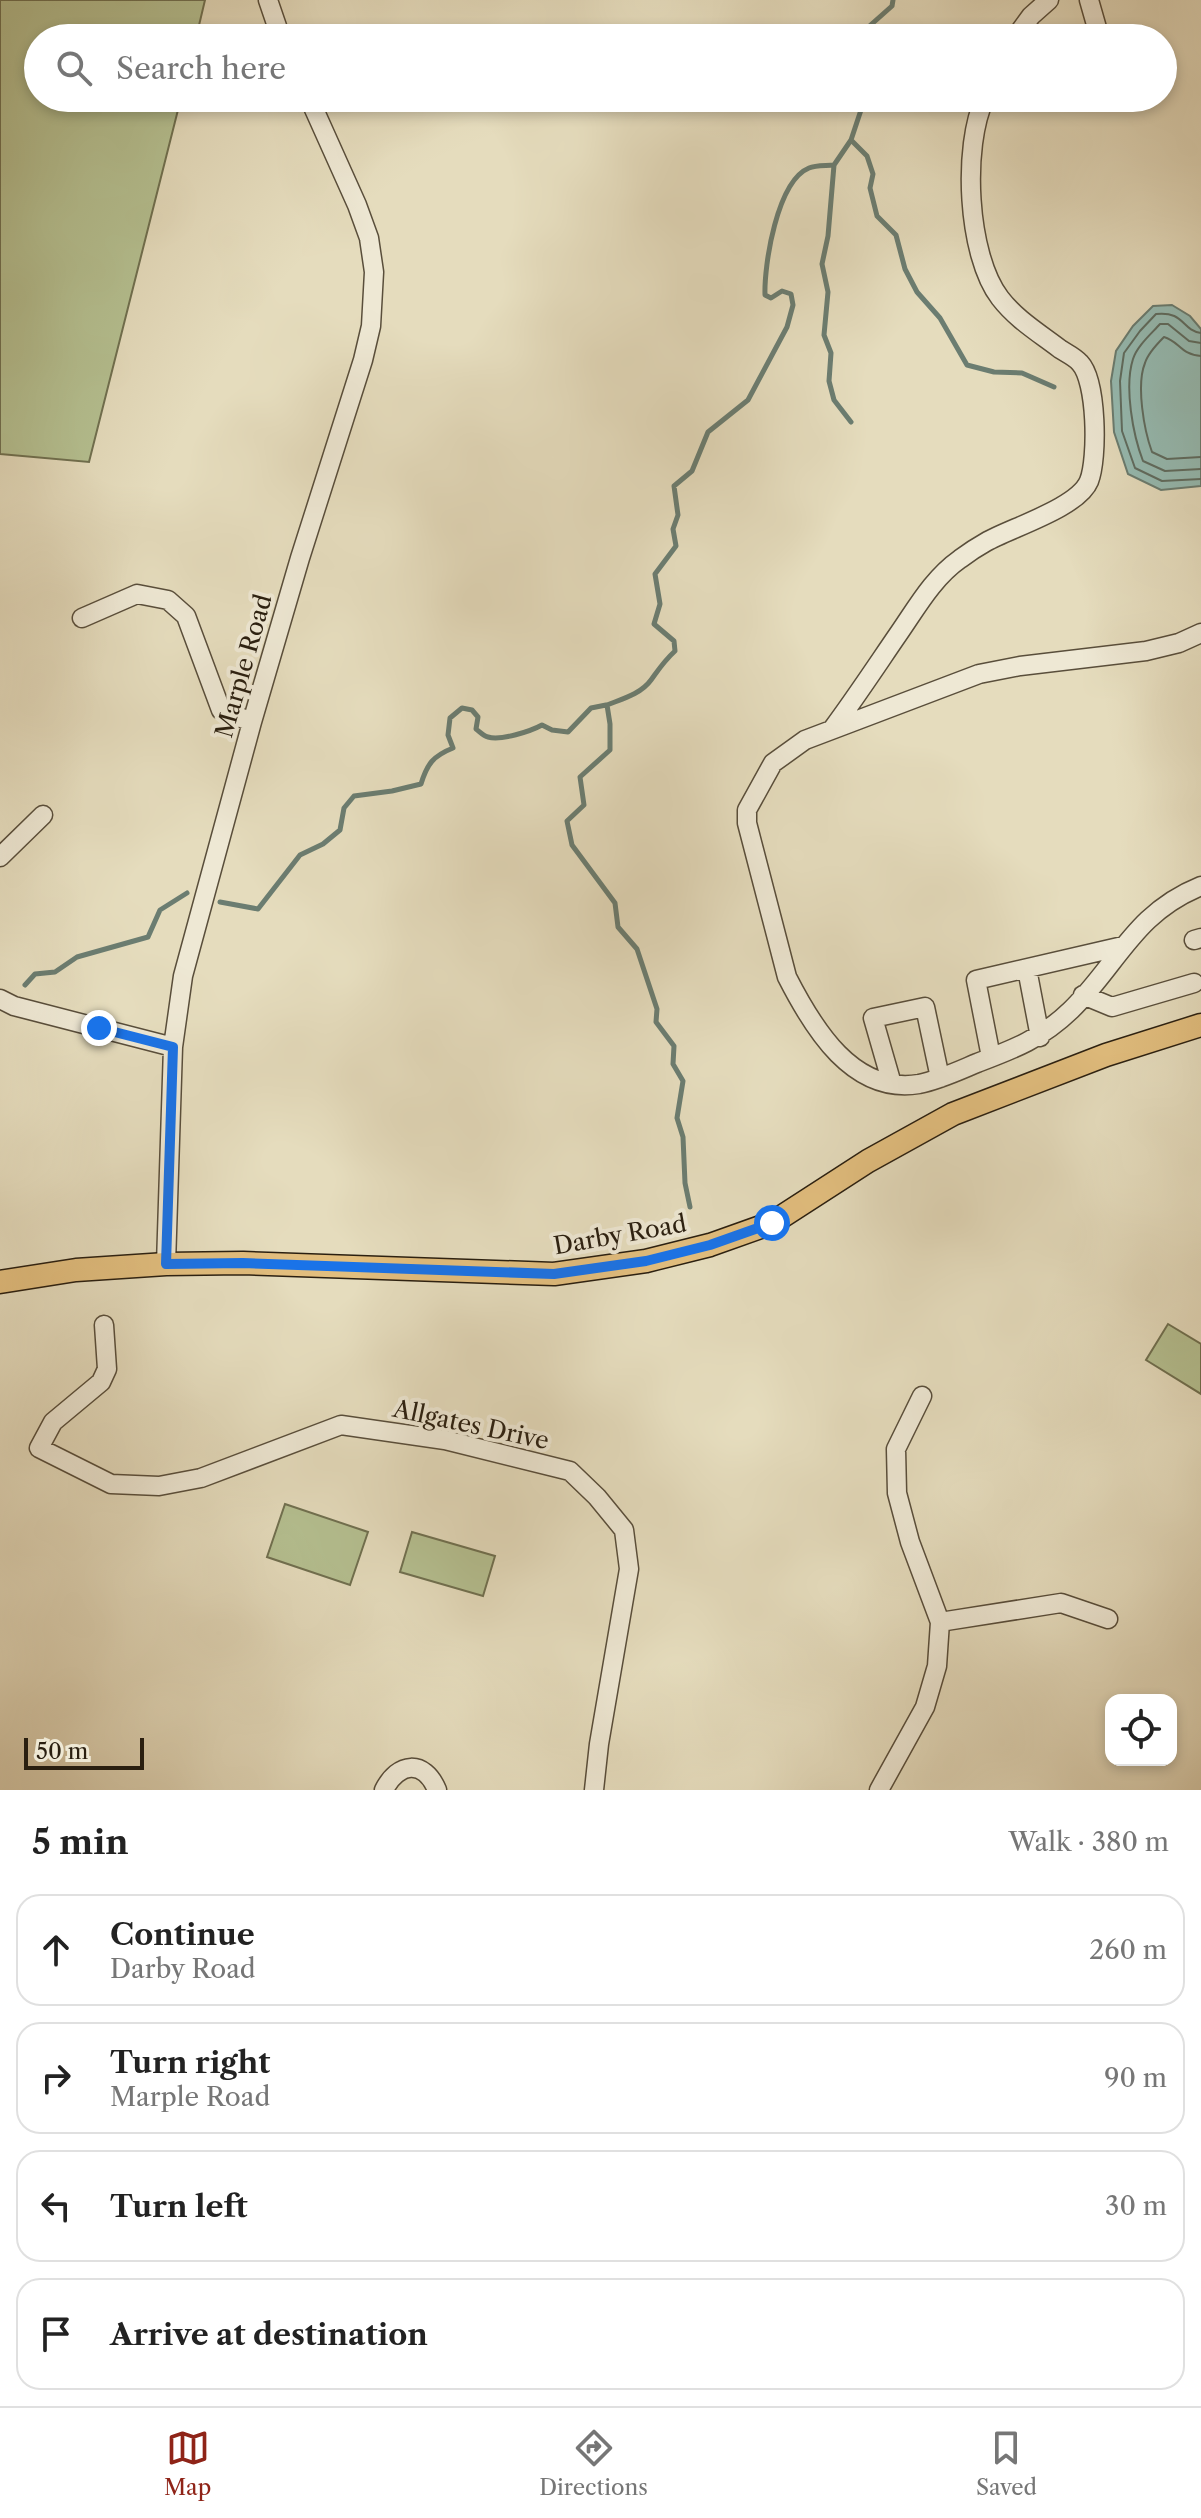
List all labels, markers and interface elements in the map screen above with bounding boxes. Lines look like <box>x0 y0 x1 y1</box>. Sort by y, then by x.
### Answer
search box <box>24 24 1177 112</box>
icon: search <box>52 46 96 90</box>
text: Search here <box>116 50 286 87</box>
street label: Marple Road <box>209 590 278 741</box>
route end <box>81 1010 117 1046</box>
route start <box>754 1205 790 1241</box>
street label: Darby Road <box>551 1208 689 1260</box>
street label: Allgates Drive <box>390 1394 552 1455</box>
map controls <box>1105 1694 1177 1766</box>
button: locate <box>1105 1694 1177 1766</box>
scale bar <box>24 1734 144 1770</box>
text: 50 m <box>36 1738 88 1765</box>
text: 5 min <box>32 1821 129 1863</box>
text: Walk · 380 m <box>1008 1826 1169 1858</box>
text: Continue <box>110 1916 255 1953</box>
icon: ahead <box>34 1928 78 1972</box>
text: 260 m <box>1089 1934 1167 1966</box>
text: Darby Road <box>110 1953 256 1985</box>
text: Turn right <box>110 2044 270 2081</box>
icon: right <box>34 2056 78 2100</box>
text: 90 m <box>1104 2062 1167 2094</box>
text: Marple Road <box>110 2081 270 2113</box>
icon: left <box>34 2184 78 2228</box>
text: Turn left <box>110 2188 247 2225</box>
text: 30 m <box>1105 2190 1167 2222</box>
icon: arrive <box>34 2312 78 2356</box>
text: Arrive at destination <box>110 2316 428 2353</box>
tab: Map <box>164 2426 211 2501</box>
tab: Directions <box>539 2426 648 2501</box>
tab: Saved <box>976 2426 1037 2501</box>

